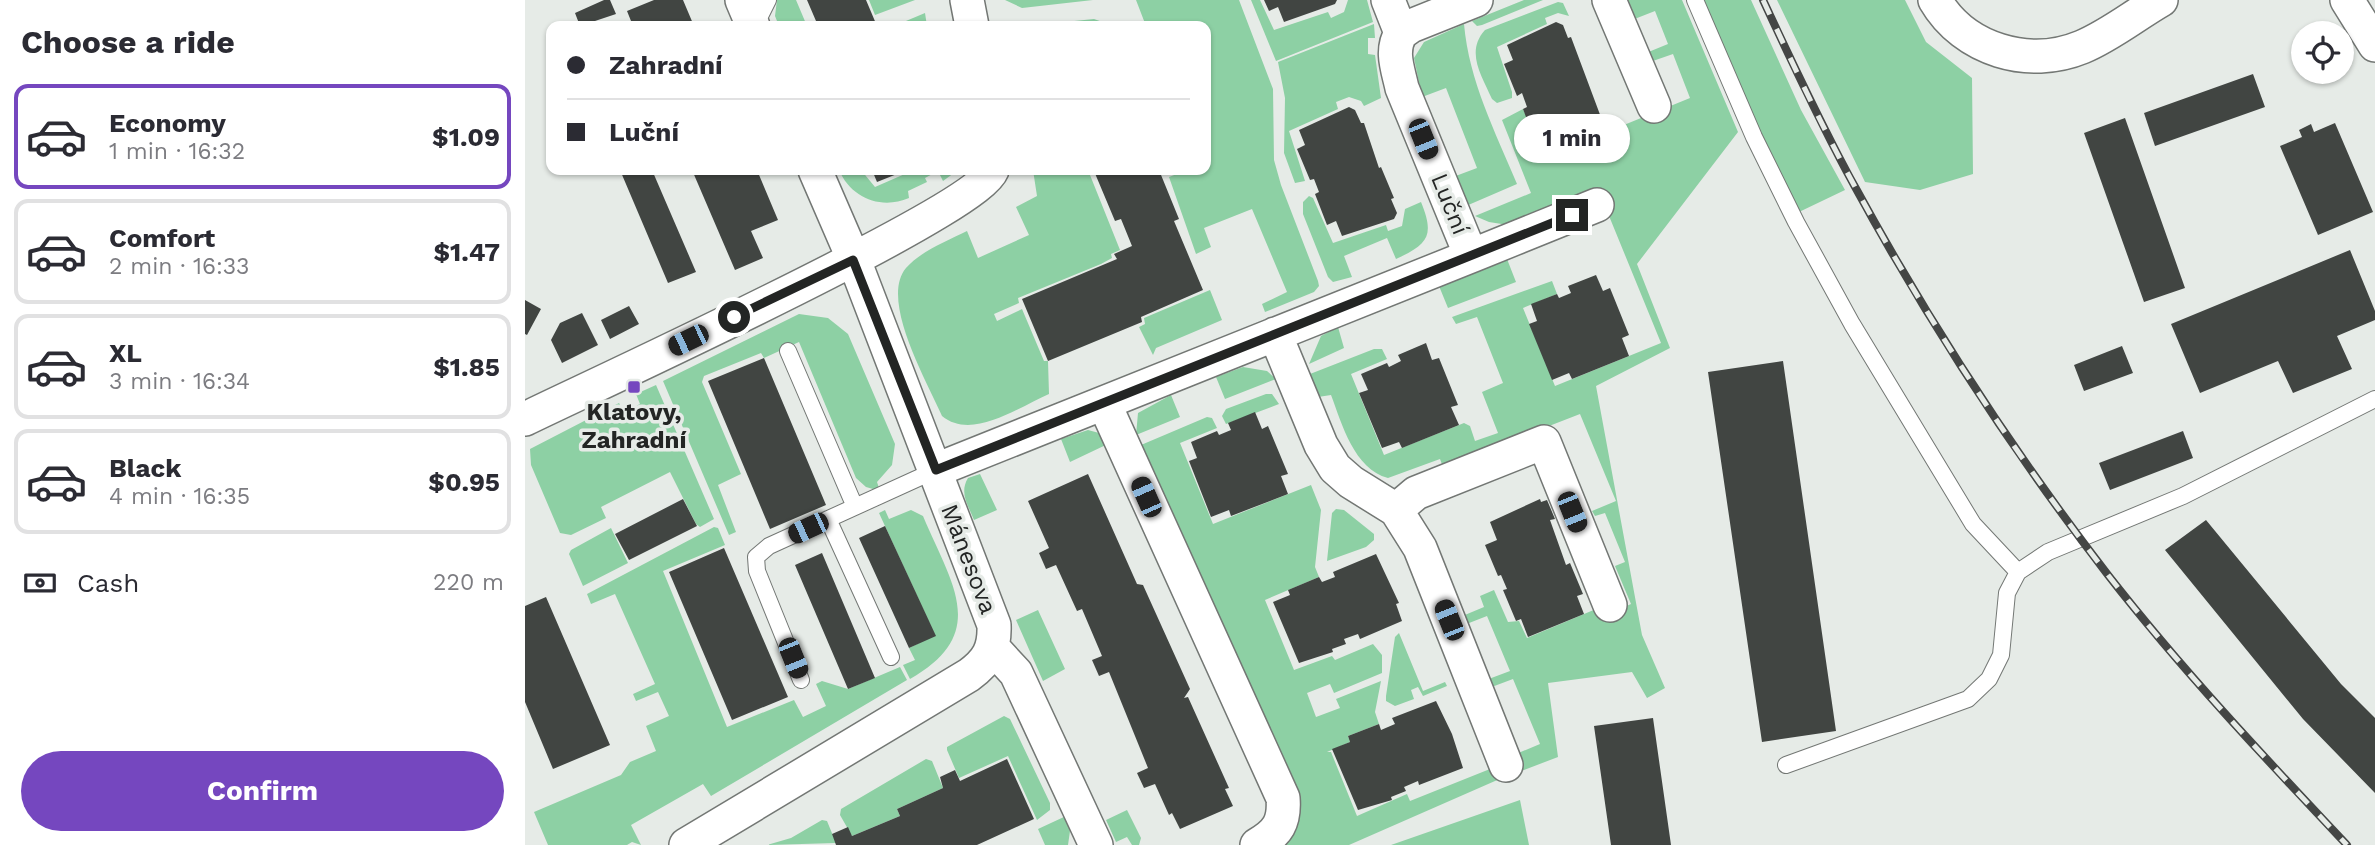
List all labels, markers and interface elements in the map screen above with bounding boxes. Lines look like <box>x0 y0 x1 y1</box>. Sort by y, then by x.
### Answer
map controls <box>2291 21 2354 84</box>
button: locate <box>2291 21 2354 84</box>
text: Choose a ride <box>21 23 235 61</box>
text: Zahradní <box>609 50 723 80</box>
icon: car <box>25 105 88 168</box>
text: Economy <box>109 108 226 138</box>
callout: 1 min <box>1514 114 1630 162</box>
car <box>1406 116 1441 162</box>
text: Luční <box>609 117 679 147</box>
text: $1.09 <box>432 122 500 152</box>
text: 1 min <box>1542 125 1602 152</box>
text: 1 min · 16:32 <box>109 138 245 165</box>
street label: Luční <box>1425 169 1475 239</box>
route end <box>1556 199 1588 231</box>
icon: car <box>25 220 88 283</box>
text: Comfort <box>109 223 215 253</box>
text: $1.47 <box>433 237 500 267</box>
text: 2 min · 16:33 <box>109 253 250 280</box>
route start <box>718 301 750 333</box>
car <box>665 321 712 359</box>
icon: car <box>25 335 88 398</box>
text: XL <box>109 338 142 368</box>
text: $1.85 <box>433 352 500 382</box>
text: 3 min · 16:34 <box>109 368 250 395</box>
marker: Klatovy, Zahradní <box>626 379 642 395</box>
place label: Klatovy, Zahradní <box>582 398 687 454</box>
icon: car <box>25 450 88 513</box>
text: Black <box>109 453 181 483</box>
text: $0.95 <box>428 467 500 497</box>
car <box>1128 474 1165 520</box>
text: 4 min · 16:35 <box>109 483 250 510</box>
car <box>1555 489 1590 535</box>
street label: Mánesova <box>935 500 1003 618</box>
car <box>785 510 832 546</box>
icon: cash <box>21 564 59 602</box>
text: Cash <box>77 568 139 598</box>
text: 220 m <box>433 569 504 596</box>
car <box>1432 597 1467 643</box>
car <box>776 635 811 681</box>
button: Confirm <box>21 751 504 831</box>

